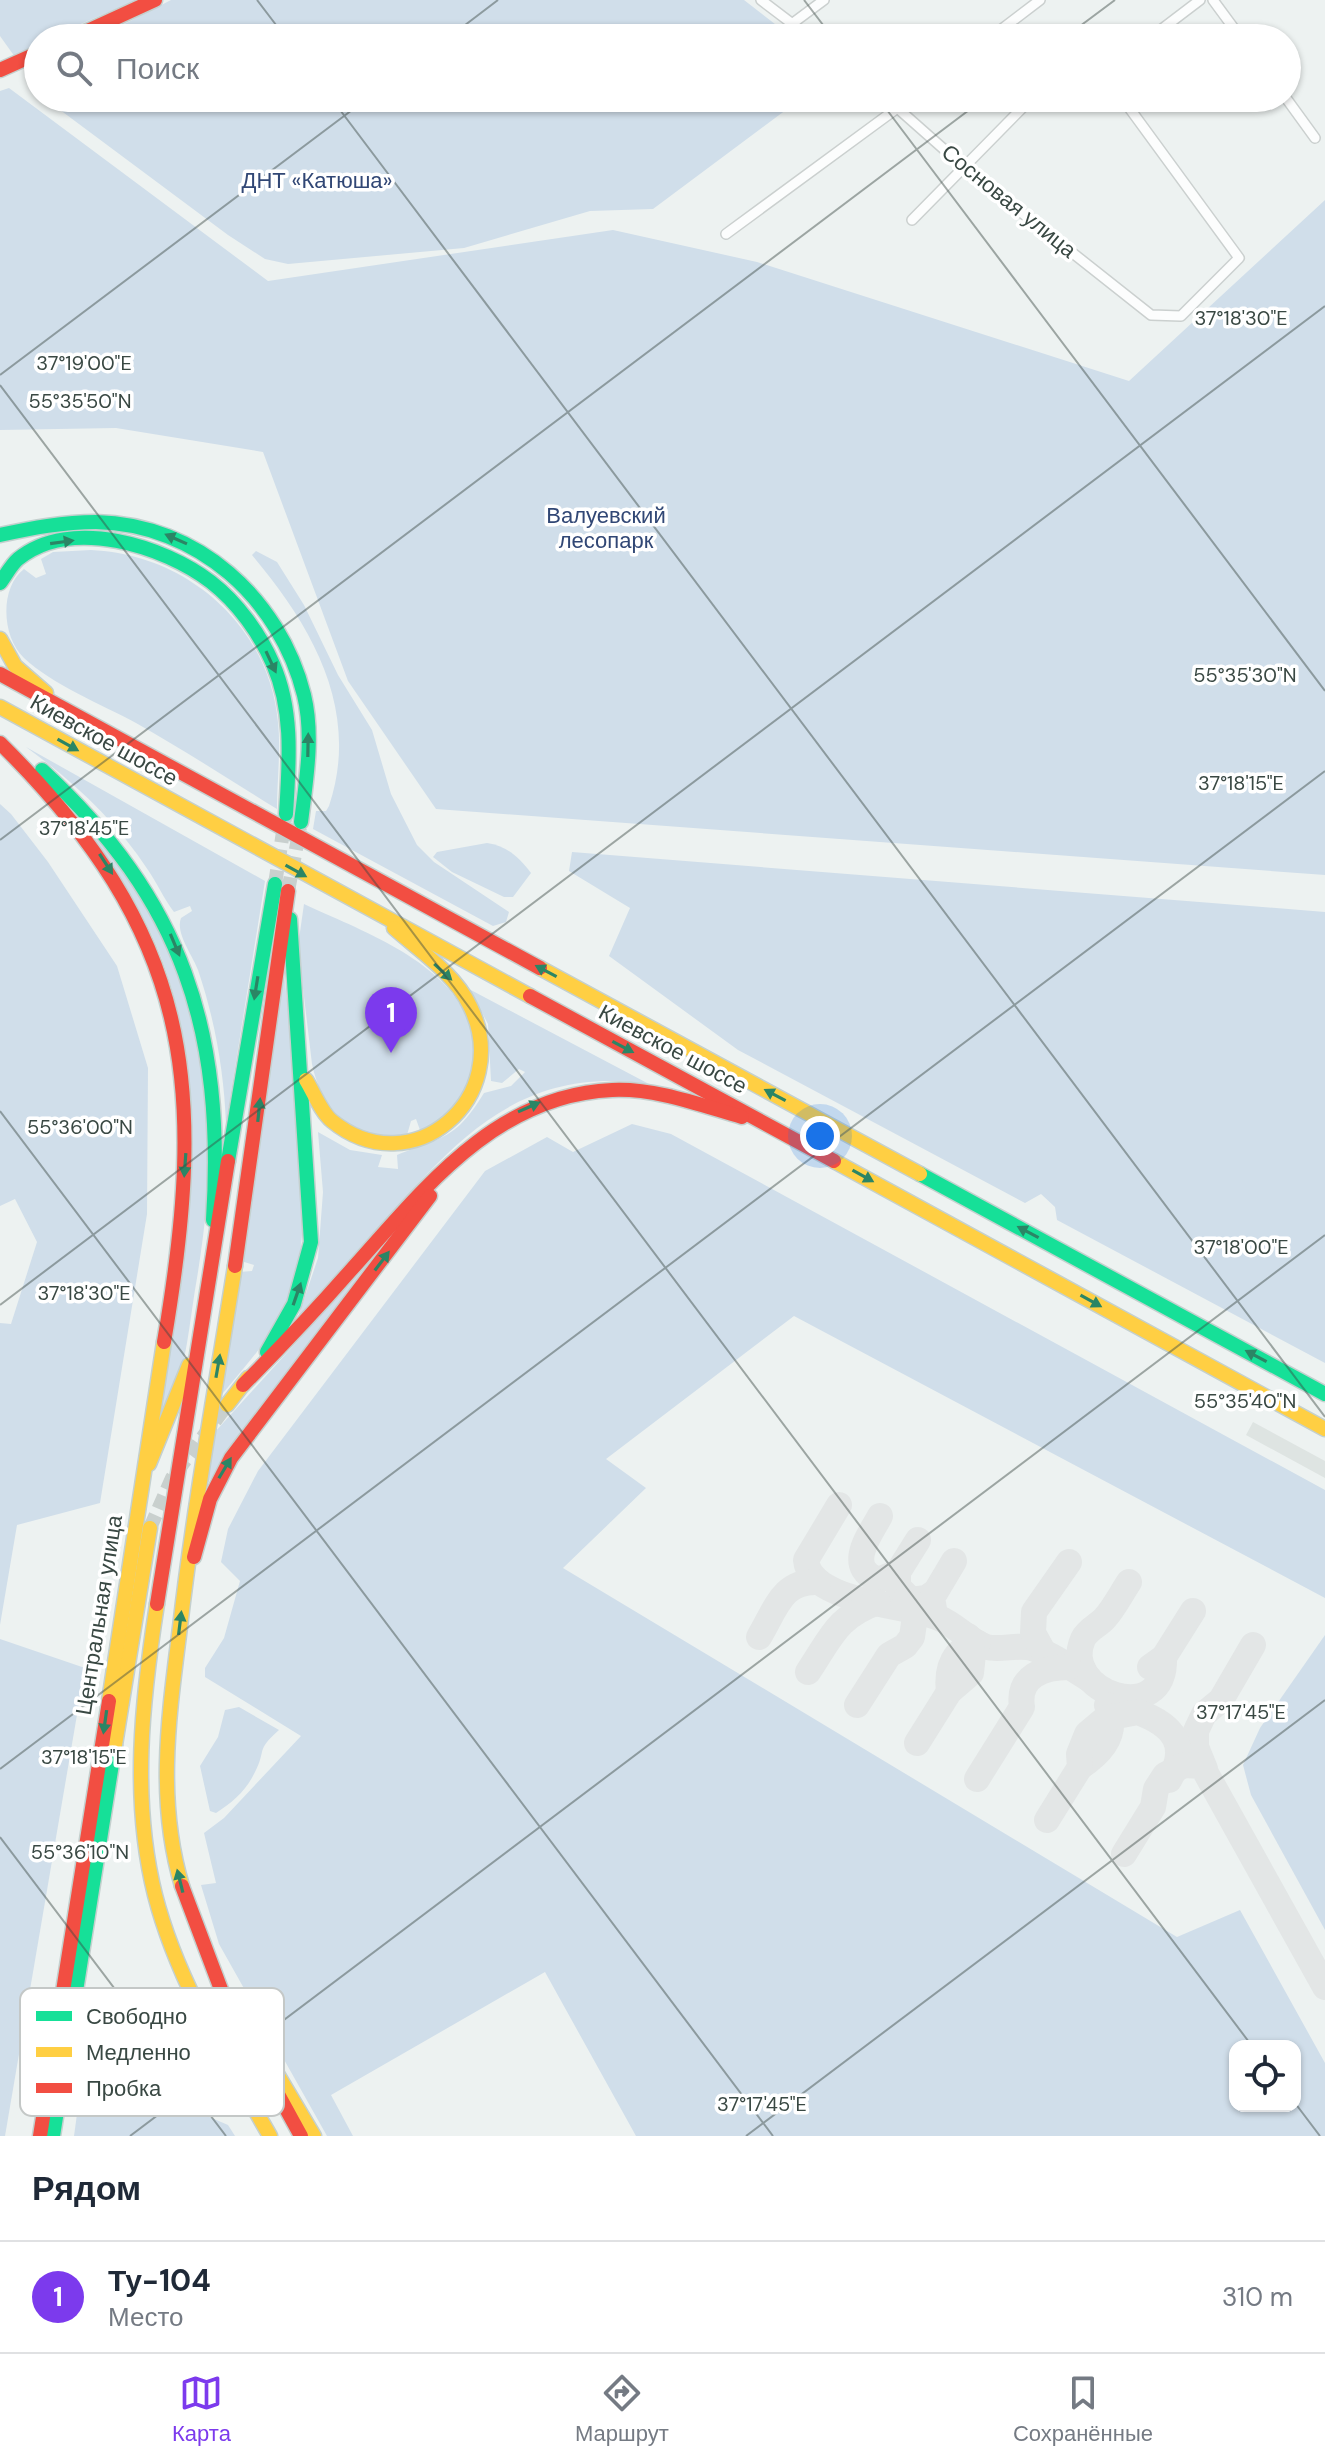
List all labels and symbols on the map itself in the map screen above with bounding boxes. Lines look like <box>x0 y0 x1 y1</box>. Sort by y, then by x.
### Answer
street label: Сосновая улица <box>936 138 1083 265</box>
park label: ДНТ «Катюша» <box>242 166 393 195</box>
text: 37°18'30"E <box>1194 305 1288 331</box>
text: 37°19'00"E <box>36 350 132 376</box>
text: 55°35'50"N <box>28 388 132 414</box>
park label: Валуевский лесопарк <box>546 501 666 555</box>
one-way arrow <box>164 532 188 545</box>
one-way arrow <box>50 535 75 548</box>
one-way arrow <box>264 651 278 674</box>
text: 55°35'30"N <box>1193 662 1297 688</box>
street label: Киевское шоссе <box>25 688 183 792</box>
one-way arrow <box>302 732 315 757</box>
one-way arrow <box>57 738 80 752</box>
text: 37°18'15"E <box>1198 770 1284 796</box>
text: 37°18'45"E <box>39 815 129 841</box>
one-way arrow <box>98 854 113 875</box>
one-way arrow <box>285 864 307 878</box>
one-way arrow <box>169 933 182 957</box>
one-way arrow <box>433 962 452 980</box>
one-way arrow <box>535 964 558 978</box>
one-way arrow <box>250 976 262 1001</box>
pin: 1 <box>365 987 417 1053</box>
street label: Киевское шоссе <box>594 998 752 1100</box>
one-way arrow <box>612 1041 635 1054</box>
one-way arrow <box>764 1088 786 1102</box>
one-way arrow <box>252 1097 265 1122</box>
one-way arrow <box>517 1101 541 1114</box>
text: 55°36'00"N <box>27 1114 133 1140</box>
your location <box>800 1116 840 1156</box>
one-way arrow <box>178 1153 191 1178</box>
one-way arrow <box>852 1169 874 1183</box>
one-way arrow <box>1017 1226 1039 1240</box>
text: 37°18'00"E <box>1193 1234 1289 1260</box>
one-way arrow <box>373 1251 389 1271</box>
text: 37°18'30"E <box>37 1280 131 1306</box>
one-way arrow <box>291 1282 303 1306</box>
one-way arrow <box>1080 1293 1102 1307</box>
one-way arrow <box>1245 1350 1268 1363</box>
one-way arrow <box>212 1354 224 1379</box>
text: 55°35'40"N <box>1194 1388 1296 1414</box>
one-way arrow <box>218 1457 232 1479</box>
street label: Центральная улица <box>69 1512 129 1717</box>
one-way arrow <box>173 1610 186 1635</box>
text: 37°17'45"E <box>1196 1699 1286 1725</box>
one-way arrow <box>98 1710 111 1735</box>
text: 37°18'15"E <box>41 1744 127 1770</box>
text: 55°36'10"N <box>31 1839 129 1865</box>
one-way arrow <box>174 1868 186 1893</box>
legend <box>20 1988 284 2116</box>
text: Свободно <box>86 2002 187 2031</box>
text: Медленно <box>86 2038 191 2067</box>
text: Пробка <box>86 2074 162 2103</box>
text: 37°17'45"E <box>717 2091 807 2117</box>

